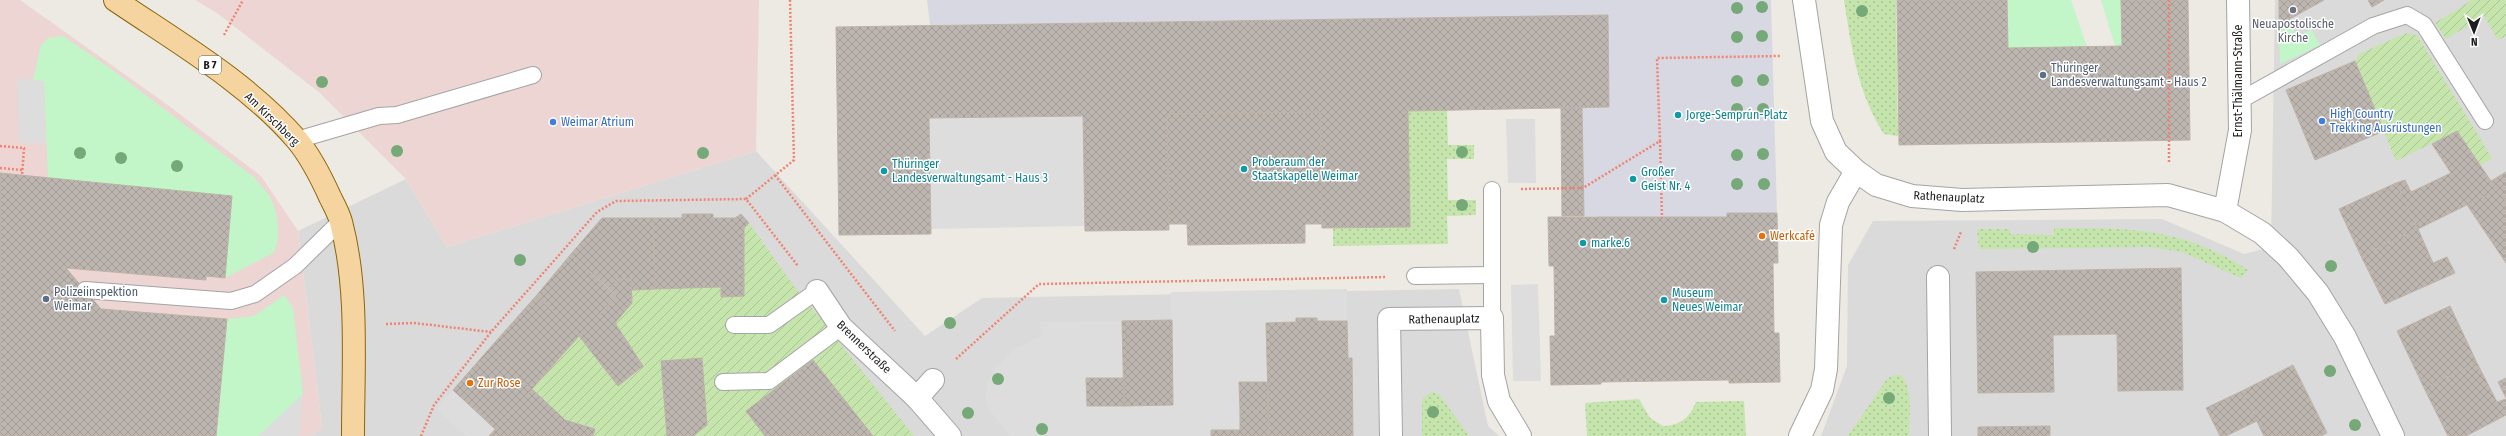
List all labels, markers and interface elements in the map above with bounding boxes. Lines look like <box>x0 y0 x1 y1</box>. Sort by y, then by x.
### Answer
marker: Neuapostolische Kirche <box>2288 5 2298 15</box>
north arrow <box>2454 12 2494 52</box>
place label: Neuapostolische Kirche <box>2252 17 2334 45</box>
street label: Ernst-Thälmann-Straße <box>2231 25 2245 137</box>
text: N <box>2471 35 2478 48</box>
road number: B 7 <box>199 56 221 74</box>
place label: Thüringer Landesverwaltungsamt - Haus 2 <box>2051 61 2207 89</box>
marker: Thüringer Landesverwaltungsamt - Haus 2 <box>2038 70 2048 80</box>
street label: Am Kirschberg <box>242 90 302 149</box>
place label: High Country Trekking Ausrüstungen <box>2330 107 2442 135</box>
place label: Jorge-Semprún-Platz <box>1686 108 1788 122</box>
marker: Jorge-Semprún-Platz <box>1673 110 1683 120</box>
place label: Weimar Atrium <box>561 115 634 129</box>
marker: High Country Trekking Ausrüstungen <box>2317 116 2327 126</box>
marker: Weimar Atrium <box>548 117 558 127</box>
place label: Proberaum der Staatskapelle Weimar <box>1252 155 1359 183</box>
place label: Thüringer Landesverwaltungsamt - Haus 3 <box>892 157 1048 185</box>
marker: Proberaum der Staatskapelle Weimar <box>1239 164 1249 174</box>
place label: Großer Geist Nr. 4 <box>1641 165 1691 193</box>
marker: Thüringer Landesverwaltungsamt - Haus 3 <box>879 166 889 176</box>
marker: Großer Geist Nr. 4 <box>1628 174 1638 184</box>
street label: Rathenauplatz <box>1913 188 1985 206</box>
place label: Werkcafé <box>1770 229 1815 243</box>
marker: Werkcafé <box>1757 231 1767 241</box>
place label: marke.6 <box>1591 236 1630 250</box>
marker: marke.6 <box>1578 238 1588 248</box>
place label: Polizeiinspektion Weimar <box>54 285 138 313</box>
place label: Museum Neues Weimar <box>1672 286 1743 314</box>
marker: Polizeiinspektion Weimar <box>41 294 51 304</box>
marker: Museum Neues Weimar <box>1659 295 1669 305</box>
street label: Rathenauplatz <box>1408 311 1480 327</box>
street label: Brennerstraße <box>834 318 894 376</box>
place label: Zur Rose <box>478 376 521 390</box>
marker: Zur Rose <box>465 378 475 388</box>

